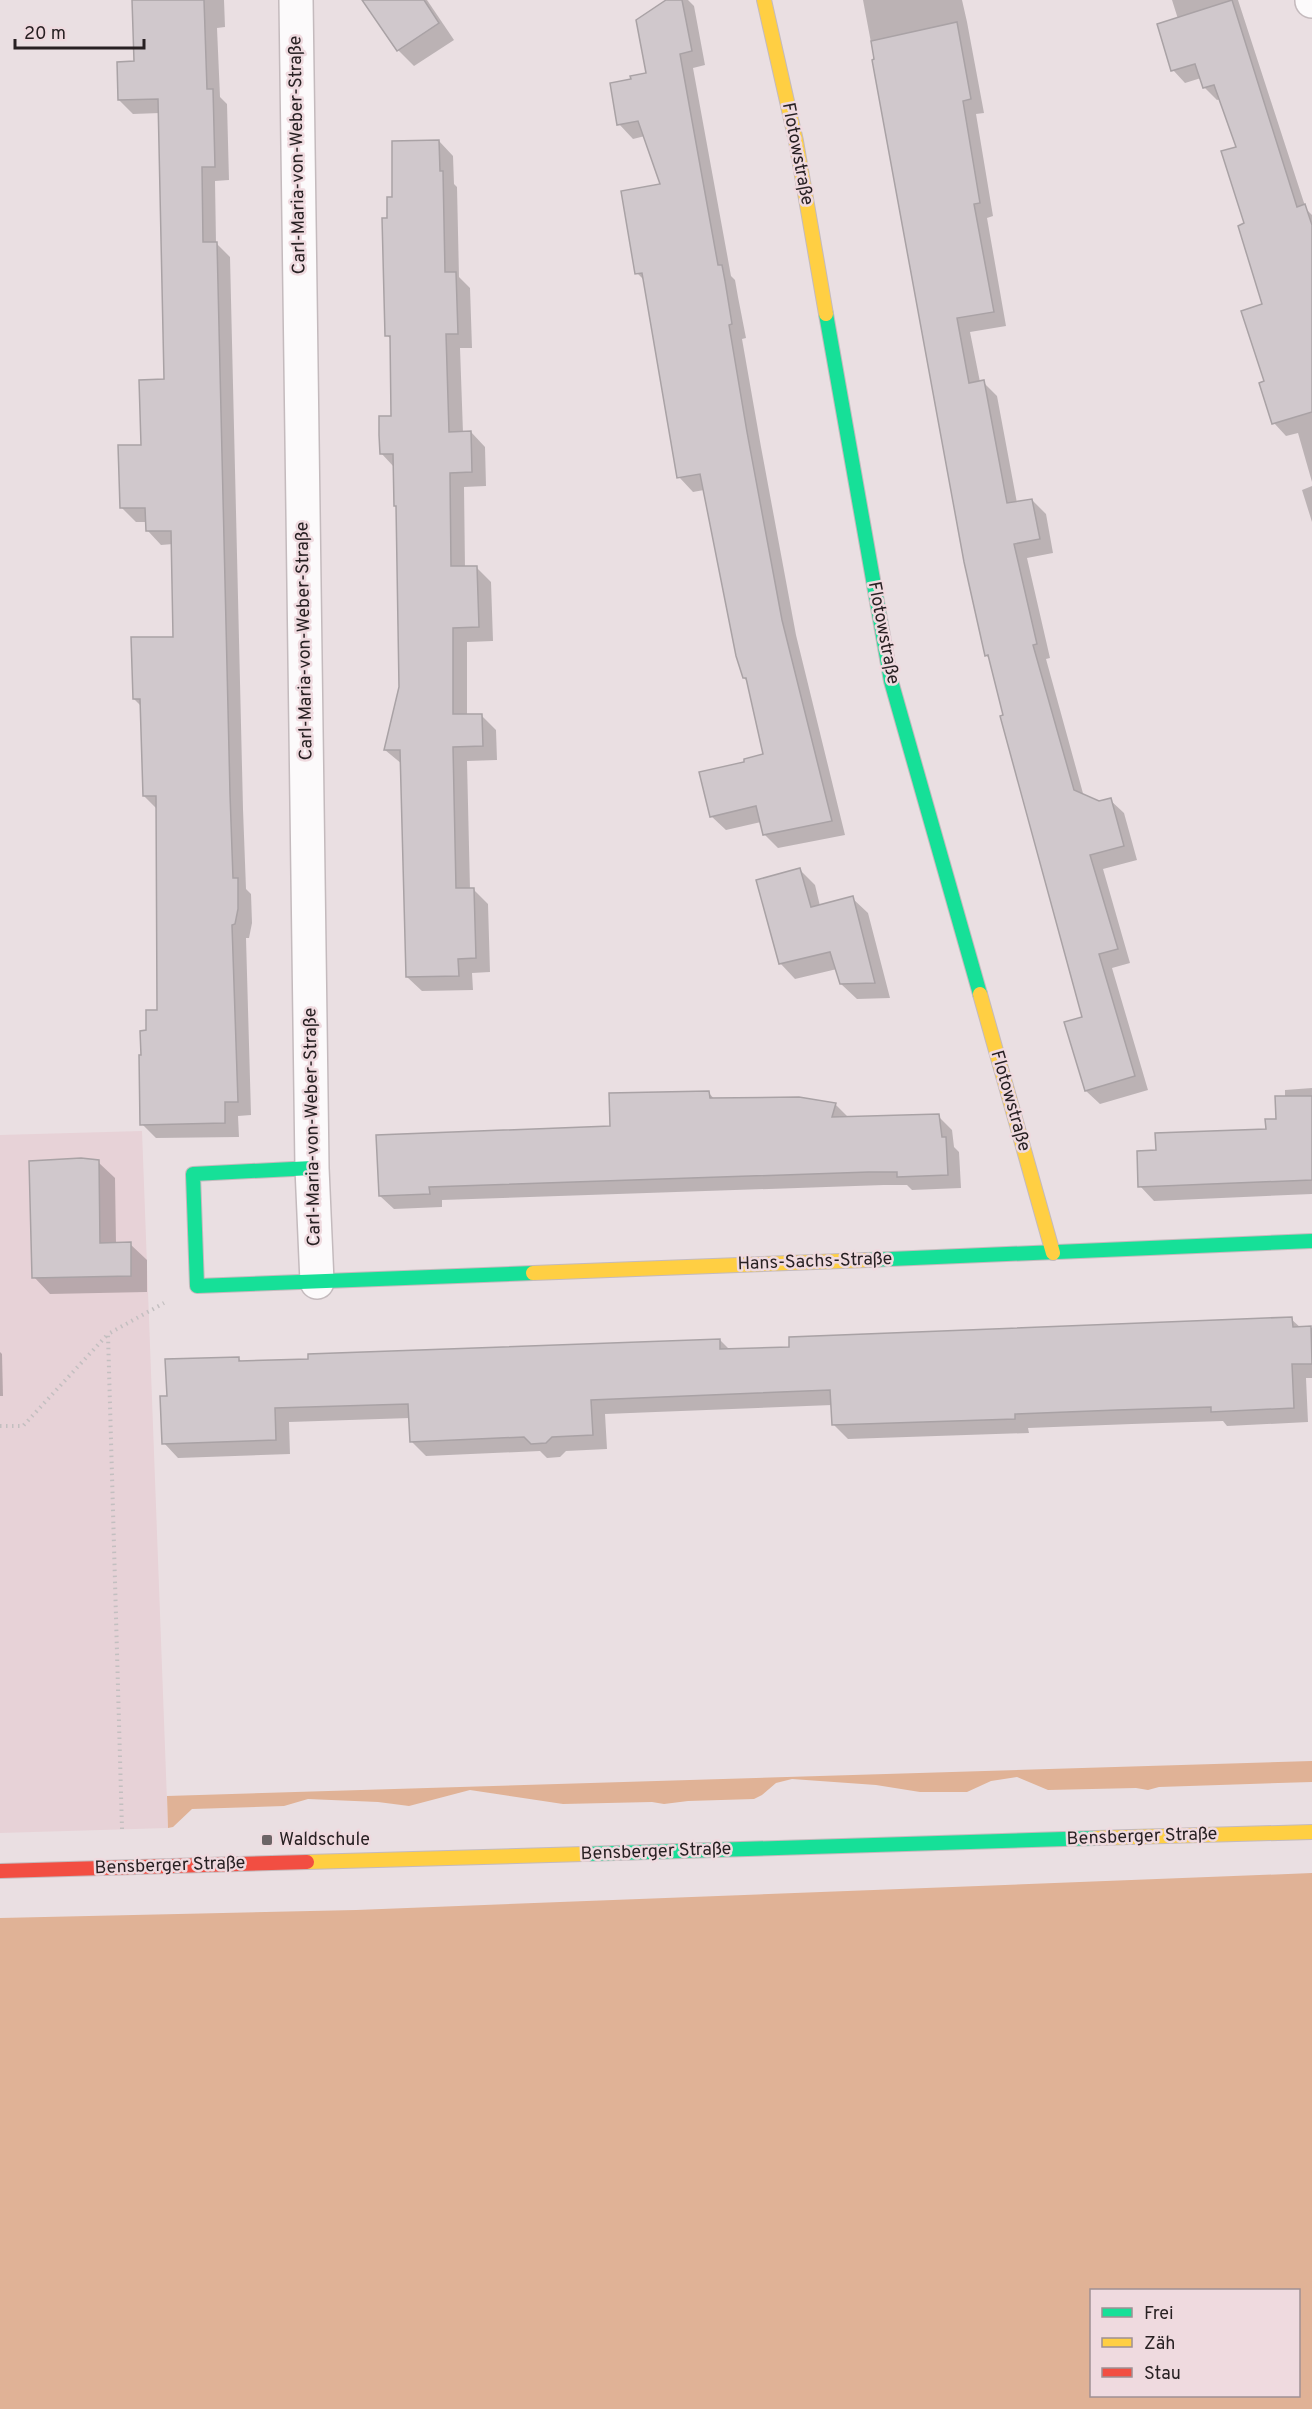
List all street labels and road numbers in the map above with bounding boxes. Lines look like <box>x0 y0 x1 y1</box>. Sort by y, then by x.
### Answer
street label: Carl-Maria-von-Weber-Straße <box>284 36 312 274</box>
street label: Flotowstraße <box>776 101 818 207</box>
street label: Carl-Maria-von-Weber-Straße <box>291 522 319 760</box>
street label: Flotowstraße <box>862 580 904 686</box>
street label: Carl-Maria-von-Weber-Straße <box>299 1008 327 1246</box>
street label: Flotowstraße <box>985 1048 1035 1154</box>
street label: Hans-Sachs-Straße <box>737 1248 893 1276</box>
street label: Bensberger Straße <box>1066 1823 1218 1851</box>
street label: Bensberger Straße <box>580 1838 732 1866</box>
street label: Bensberger Straße <box>94 1852 246 1880</box>

